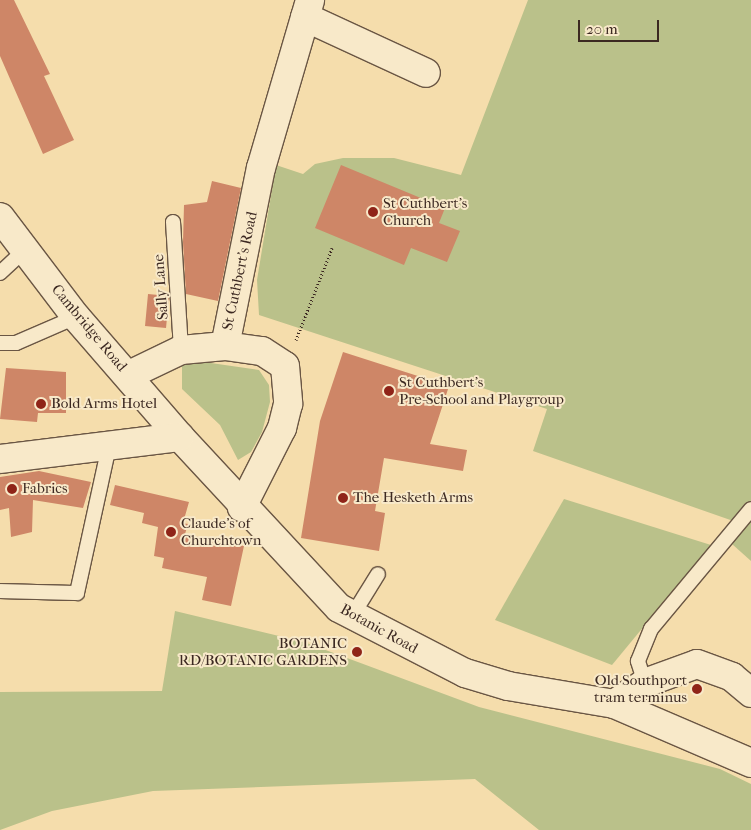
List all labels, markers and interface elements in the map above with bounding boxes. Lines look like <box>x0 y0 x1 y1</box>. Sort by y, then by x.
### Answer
scale bar <box>581 10 662 42</box>
text: 20 m <box>586 20 618 38</box>
place label: St Cuthbert's Church <box>383 194 467 229</box>
marker: St Cuthbert's Church <box>367 206 379 218</box>
street label: St Cuthbert's Road <box>219 210 261 332</box>
street label: Sally Lane <box>150 253 172 321</box>
street label: Cambridge Road <box>47 281 131 375</box>
place label: St Cuthbert's Pre-School and Playgroup <box>399 373 564 408</box>
marker: St Cuthbert's Pre-School and Playgroup <box>383 385 395 397</box>
place label: Bold Arms Hotel <box>51 395 157 413</box>
marker: Bold Arms Hotel <box>35 398 47 410</box>
place label: Fabrics <box>22 480 68 498</box>
marker: Fabrics <box>6 483 18 495</box>
place label: The Hesketh Arms <box>353 489 473 507</box>
marker: The Hesketh Arms <box>337 492 349 504</box>
place label: Claude's of Churchtown <box>181 514 262 549</box>
marker: Claude's of Churchtown <box>165 526 177 538</box>
street label: Botanic Road <box>337 600 421 658</box>
place label: BOTANIC RD/BOTANIC GARDENS <box>179 634 347 669</box>
marker: BOTANIC RD/BOTANIC GARDENS <box>351 646 363 658</box>
place label: Old Southport tram terminus <box>594 671 687 706</box>
marker: Old Southport tram terminus <box>691 683 703 695</box>

